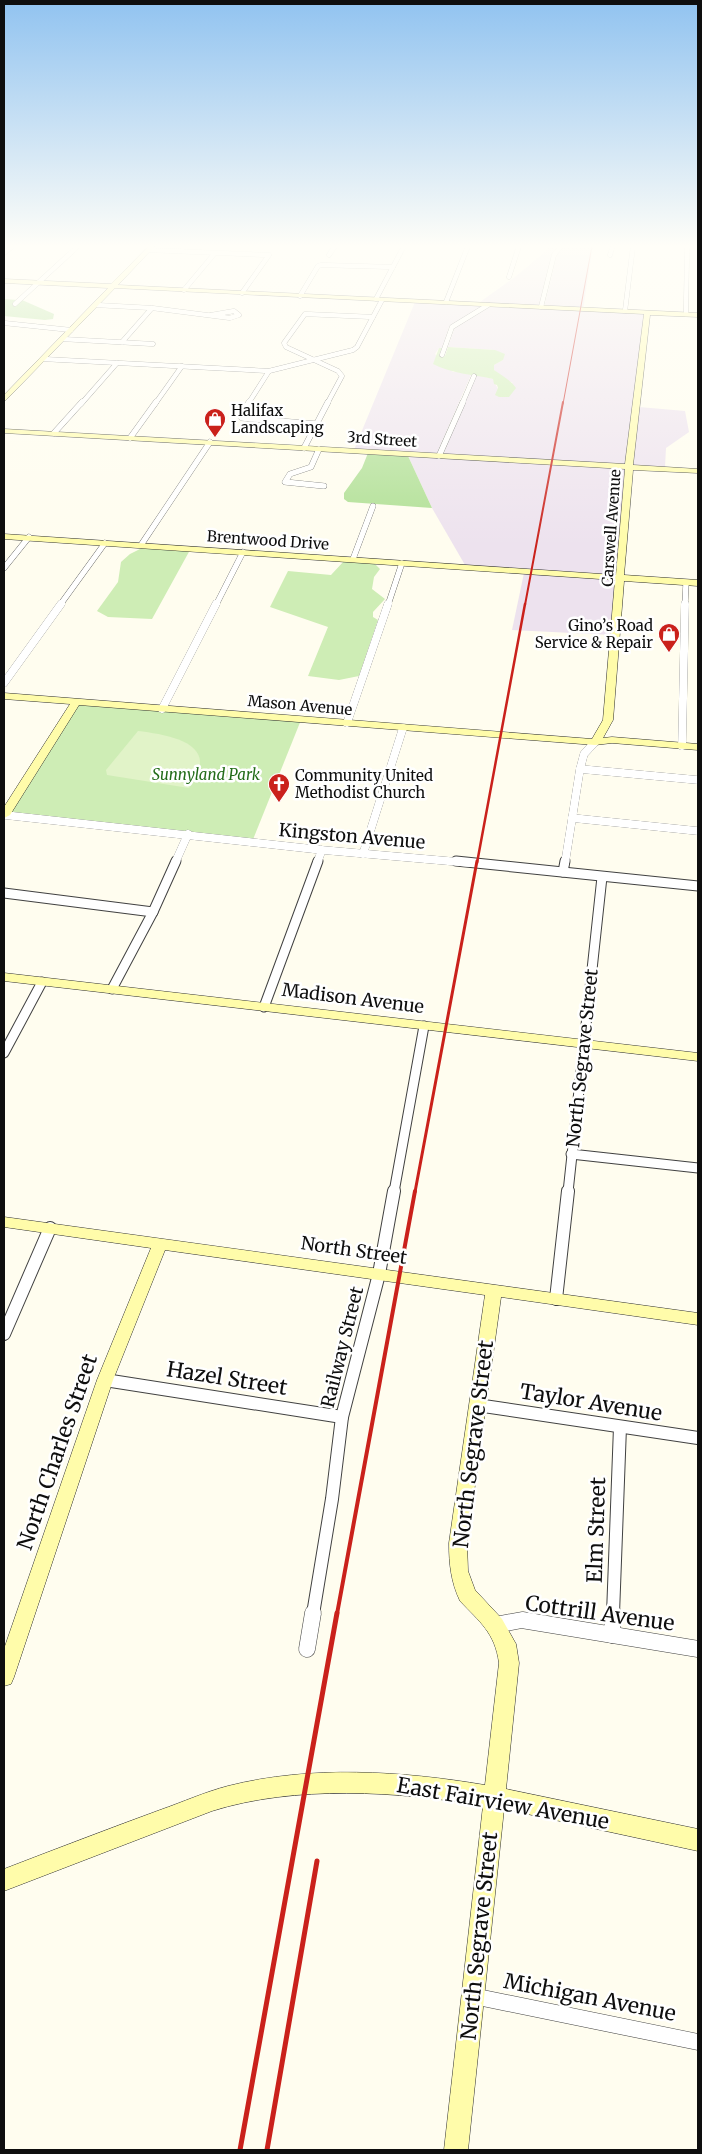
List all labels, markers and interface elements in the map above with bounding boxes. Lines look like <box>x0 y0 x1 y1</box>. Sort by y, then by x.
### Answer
place label: Halifax Landscaping <box>231 401 324 437</box>
shop icon: Halifax Landscaping <box>203 407 227 438</box>
street label: 3rd Street <box>346 427 418 451</box>
street label: Carswell Avenue <box>597 468 625 587</box>
street label: Brentwood Drive <box>206 526 330 554</box>
place label: Gino’s Road Service & Repair <box>535 616 653 652</box>
shop icon: Gino’s Road Service & Repair <box>657 622 681 653</box>
street label: Mason Avenue <box>247 691 353 719</box>
park label: Sunnyland Park <box>152 765 261 784</box>
place label: Community United Methodist Church <box>295 766 433 802</box>
church icon: Community United Methodist Church <box>267 772 291 803</box>
street label: Kingston Avenue <box>278 818 426 854</box>
street label: North Segrave Street <box>561 968 603 1148</box>
street label: Madison Avenue <box>281 978 425 1018</box>
street label: North Street <box>299 1231 409 1269</box>
street label: Railway Street <box>316 1284 368 1410</box>
street label: North Segrave Street <box>447 1338 499 1550</box>
street label: North Charles Street <box>11 1351 103 1553</box>
street label: Hazel Street <box>165 1355 289 1401</box>
street label: Taylor Avenue <box>518 1377 664 1427</box>
street label: Elm Street <box>581 1477 611 1583</box>
street label: Cottrill Avenue <box>524 1589 676 1637</box>
street label: East Fairview Avenue <box>395 1771 611 1835</box>
street label: North Segrave Street <box>455 1830 503 2042</box>
street label: Michigan Avenue <box>502 1967 678 2027</box>

